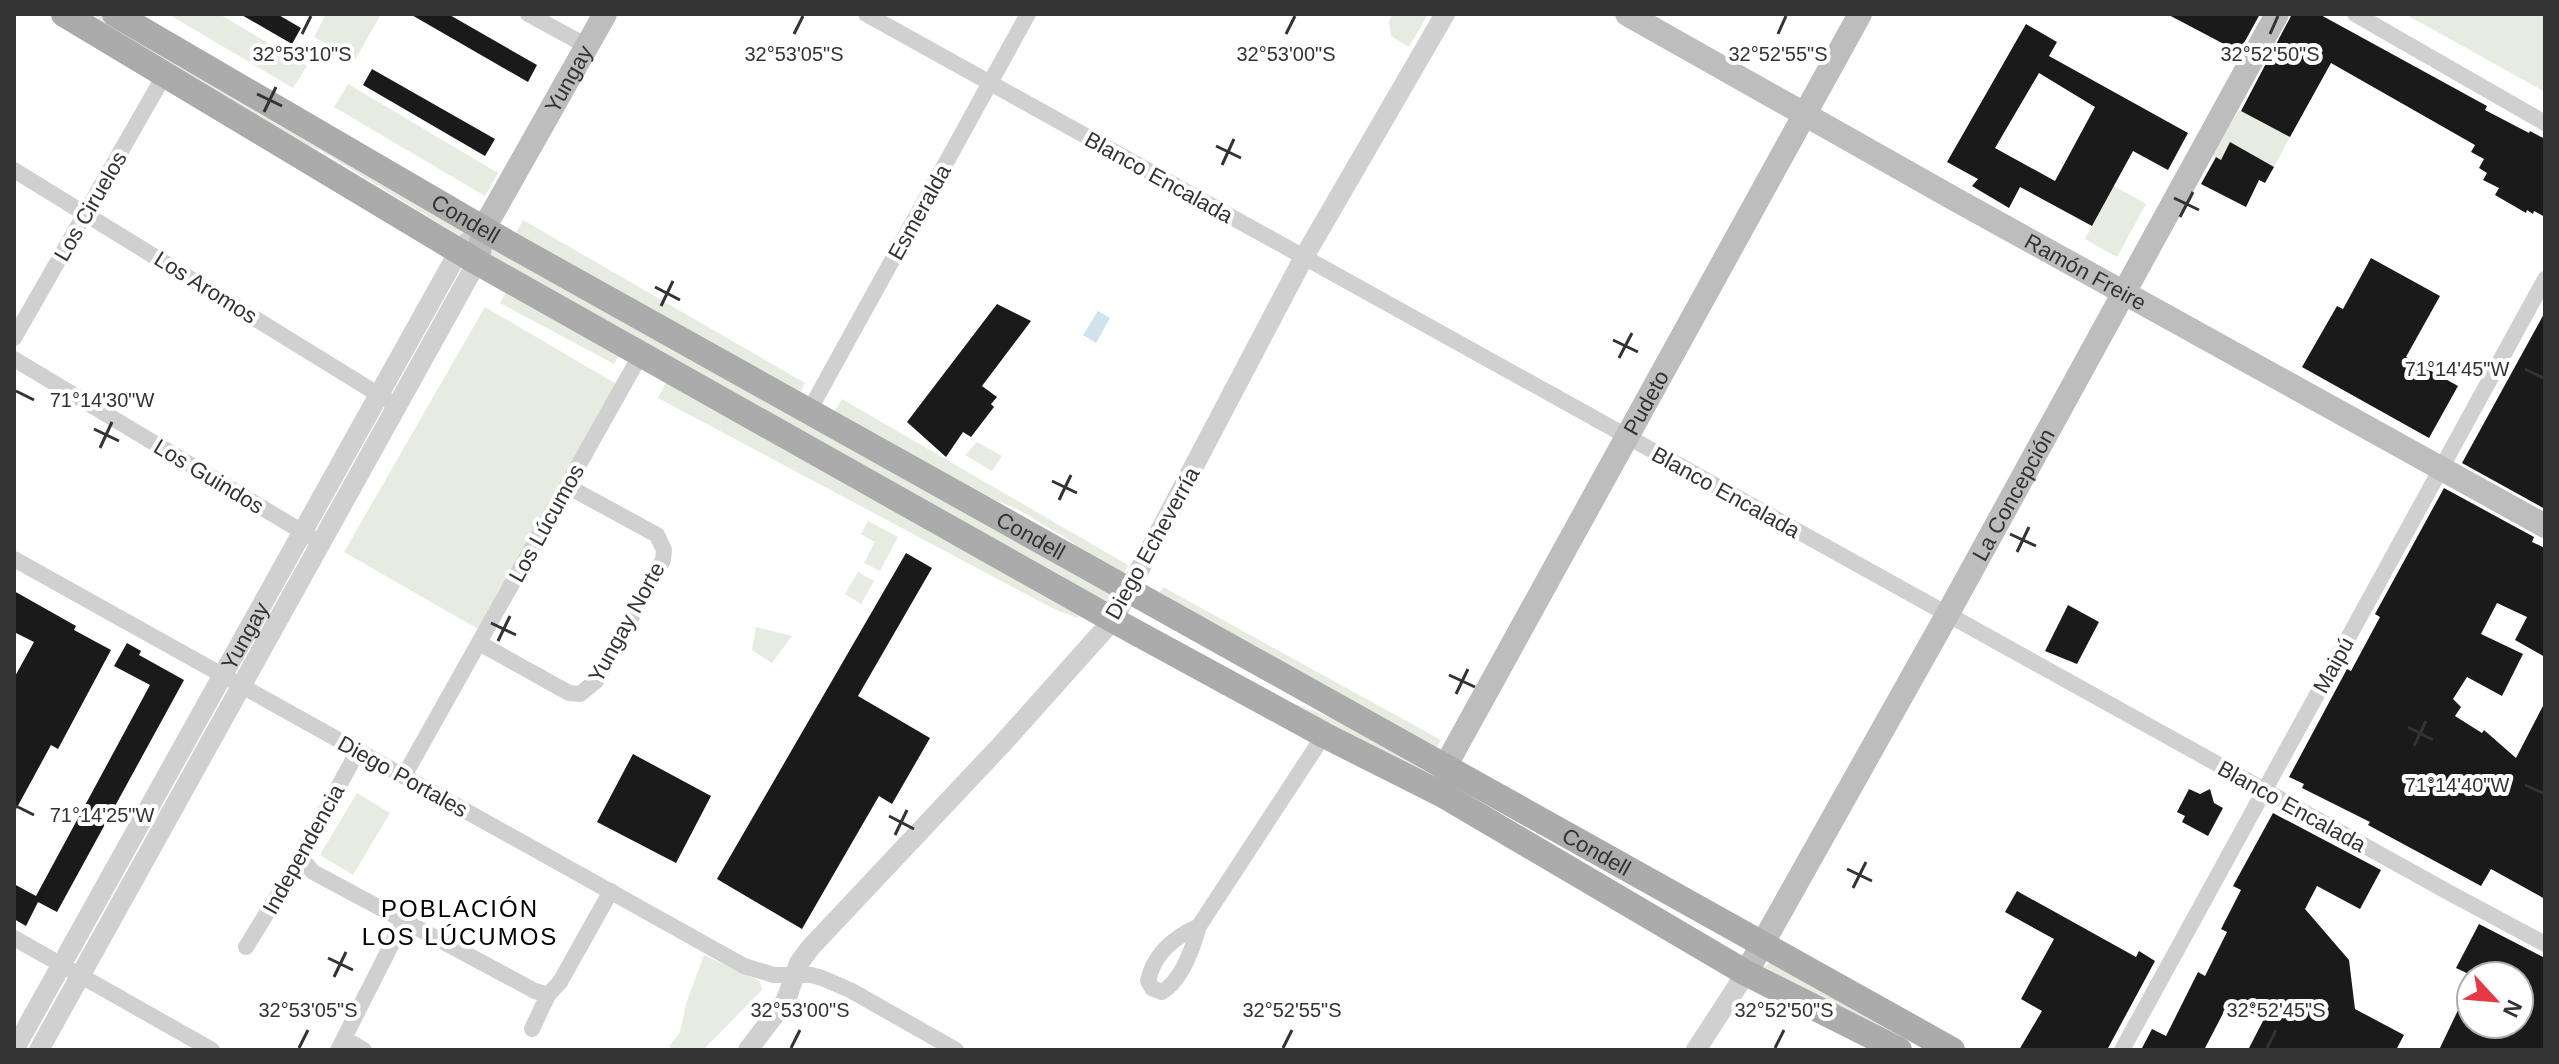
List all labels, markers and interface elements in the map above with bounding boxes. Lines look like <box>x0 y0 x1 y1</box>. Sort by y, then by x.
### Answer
street label: Yungay <box>540 41 598 117</box>
text: 32°53'10"S <box>253 43 352 65</box>
text: 32°53'05"S <box>745 43 844 65</box>
text: 32°53'00"S <box>1237 43 1336 65</box>
text: 32°52'55"S <box>1729 43 1828 65</box>
text: 32°52'50"S <box>2221 43 2320 65</box>
street label: Blanco Encalada <box>1080 126 1238 229</box>
street label: Los Ciruelos <box>49 147 132 265</box>
street label: Esmeralda <box>883 160 956 264</box>
street label: Condell <box>427 189 504 248</box>
street label: Ramón Freire <box>2020 228 2150 316</box>
street label: Los Aromos <box>150 246 262 329</box>
text: 71°14'45"W <box>2405 358 2509 380</box>
street label: Pudeto <box>1618 366 1674 439</box>
text: 71°14'30"W <box>50 389 154 411</box>
street label: La Concepción <box>1967 424 2060 565</box>
street label: Los Guindos <box>149 434 268 519</box>
street label: Blanco Encalada <box>1647 441 1805 544</box>
street label: Los Lúcumos <box>504 460 589 587</box>
street label: Diego Echeverría <box>1100 462 1205 624</box>
street label: Condell <box>992 507 1069 565</box>
street label: Yungay Norte <box>583 558 670 687</box>
street label: Yungay <box>216 598 274 674</box>
street label: Maipú <box>2308 633 2359 698</box>
street label: Diego Portales <box>334 731 472 822</box>
street label: Blanco Encalada <box>2213 755 2371 858</box>
text: 71°14'40"W <box>2405 774 2509 796</box>
street label: Independencia <box>258 779 350 918</box>
text: 71°14'25"W <box>50 804 154 826</box>
street label: Condell <box>1558 823 1635 881</box>
district label: POBLACIÓN LOS LÚCUMOS <box>362 895 558 950</box>
north arrow <box>2455 960 2535 1040</box>
text: N <box>2498 996 2527 1021</box>
text: 32°53'05"S <box>259 999 358 1021</box>
text: 32°53'00"S <box>751 999 850 1021</box>
text: 32°52'55"S <box>1243 999 1342 1021</box>
text: 32°52'50"S <box>1735 999 1834 1021</box>
text: 32°52'45"S <box>2227 999 2326 1021</box>

